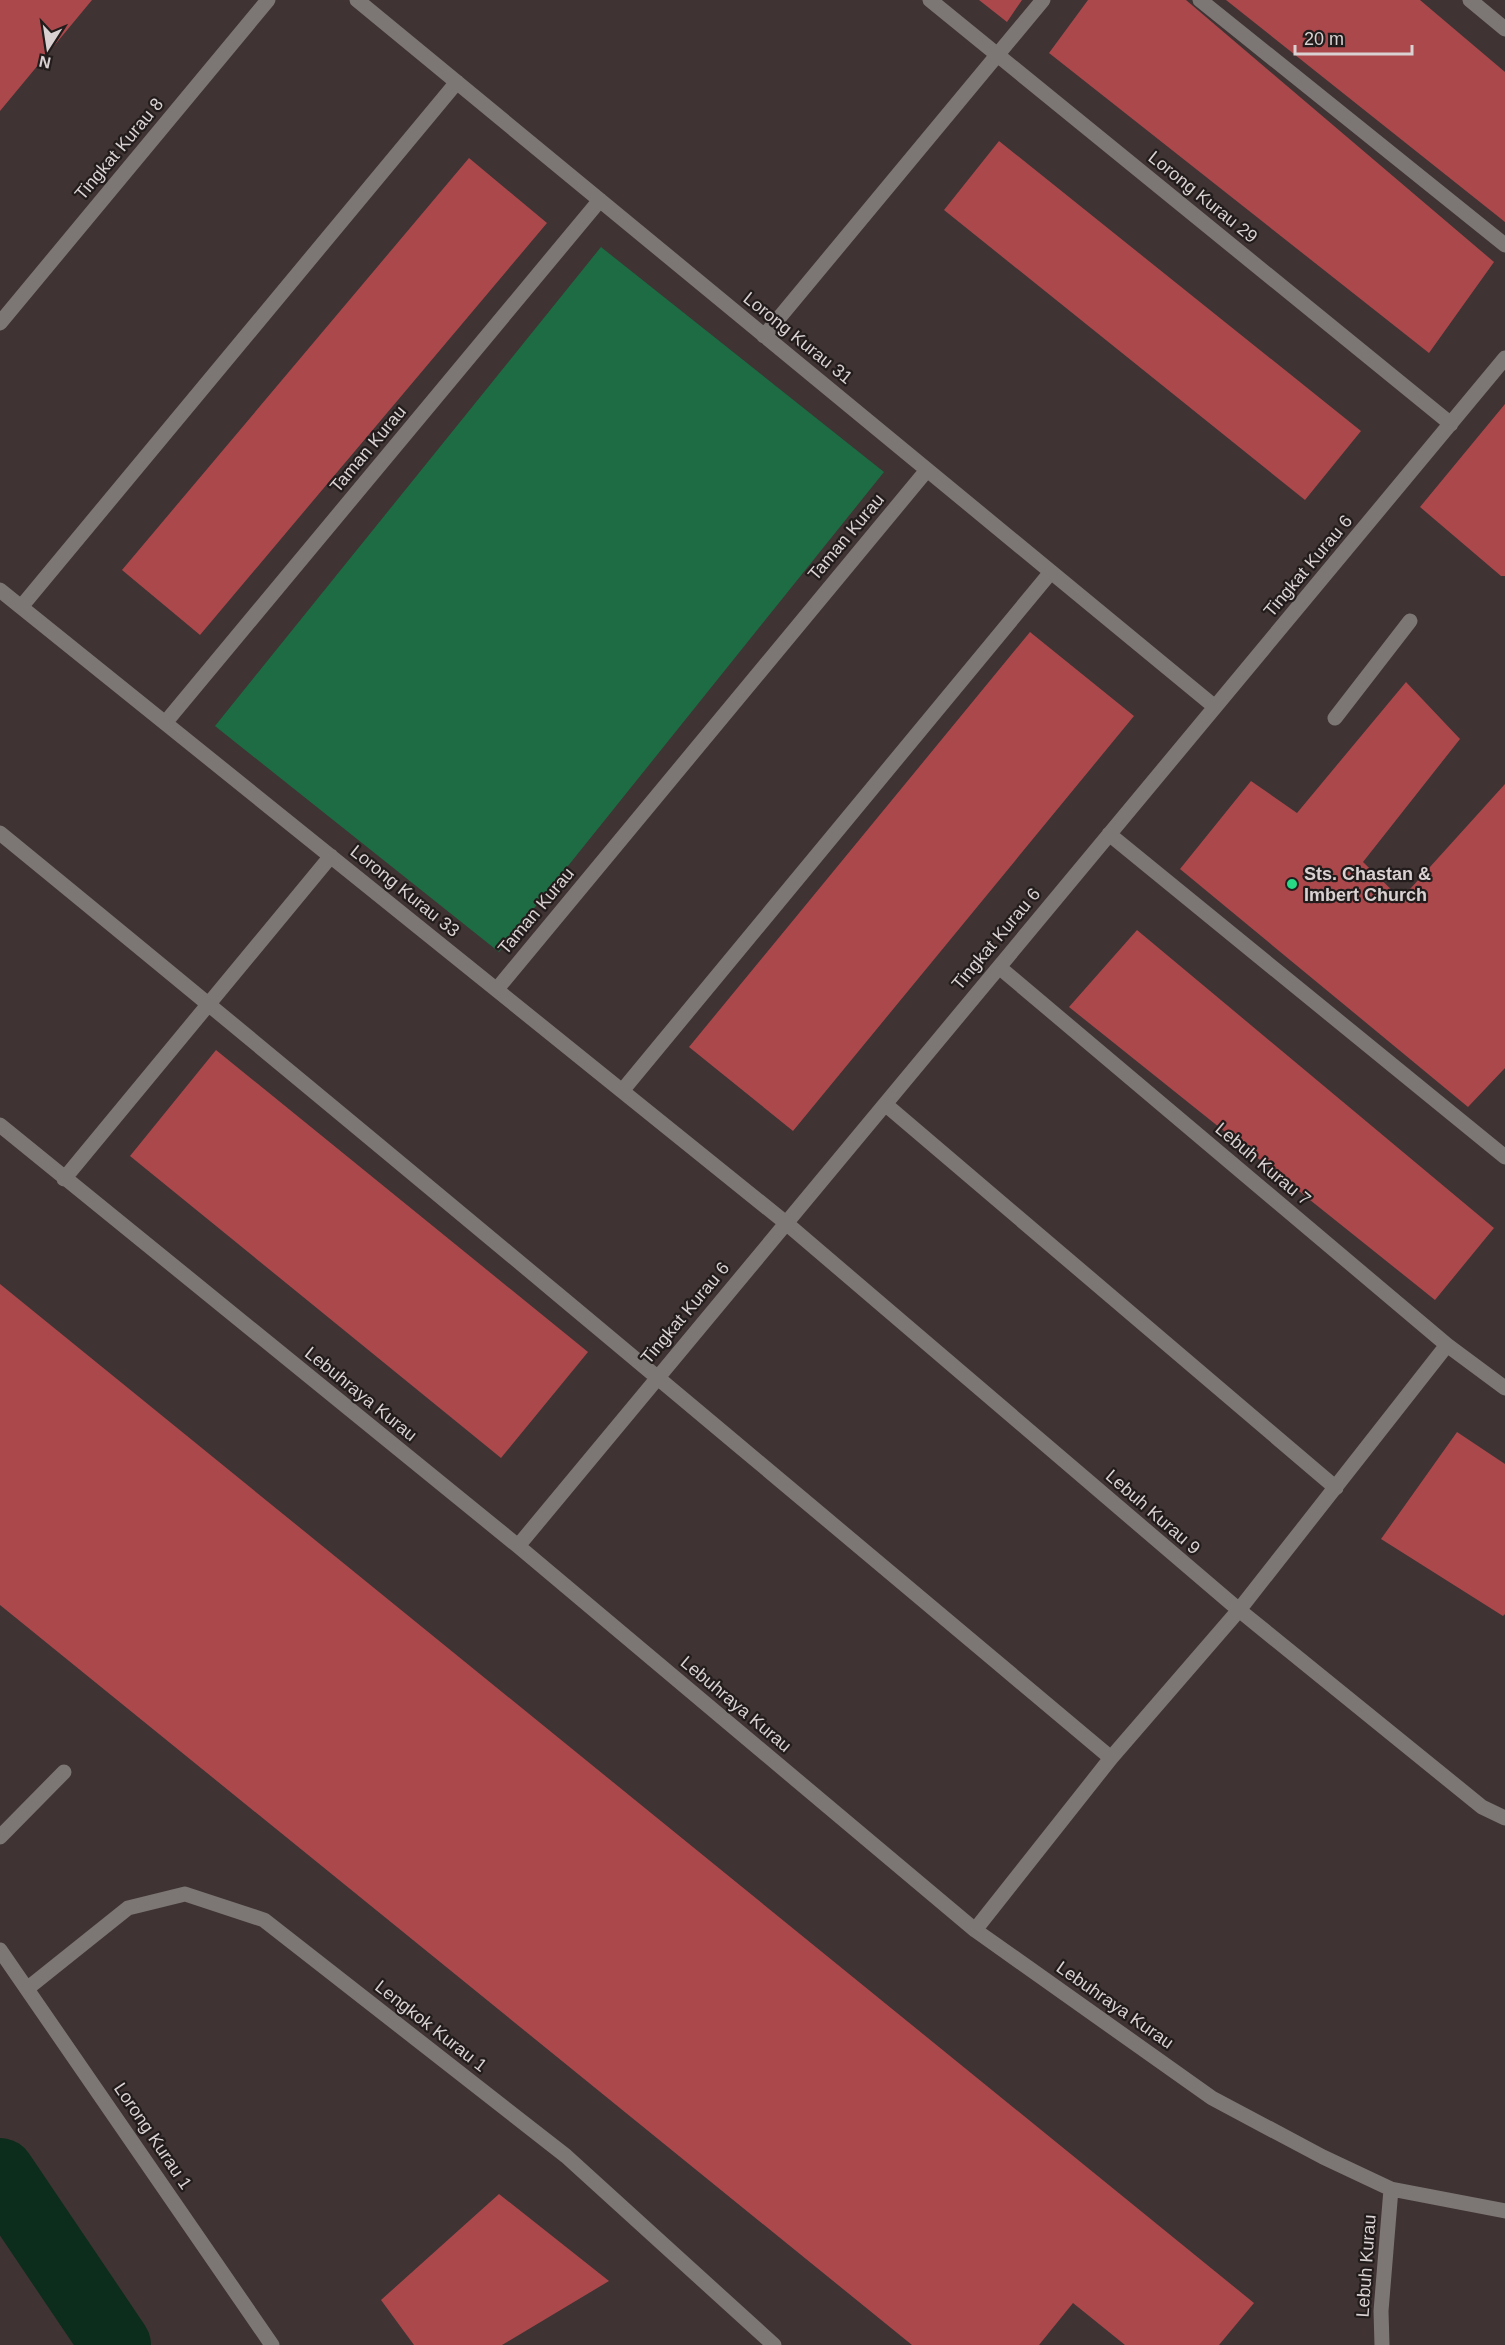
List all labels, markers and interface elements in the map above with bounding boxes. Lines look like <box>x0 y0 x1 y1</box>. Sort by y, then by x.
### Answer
north arrow <box>18 18 78 78</box>
scale bar <box>1295 18 1412 56</box>
text: 20 m <box>1304 29 1344 49</box>
text: N <box>38 53 52 72</box>
street label: Tingkat Kurau 8 <box>71 94 167 204</box>
street label: Lorong Kurau 29 <box>1145 147 1261 247</box>
street label: Lorong Kurau 31 <box>740 288 856 388</box>
street label: Taman Kurau <box>326 402 410 496</box>
street label: Taman Kurau <box>804 490 888 584</box>
street label: Tingkat Kurau 6 <box>1260 511 1356 621</box>
street label: Lorong Kurau 33 <box>347 841 463 941</box>
street label: Taman Kurau <box>494 864 578 958</box>
place label: Sts. Chastan & Imbert Church <box>1304 864 1431 905</box>
marker: Sts. Chastan & Imbert Church <box>1285 877 1299 891</box>
street label: Tingkat Kurau 6 <box>948 884 1044 994</box>
street label: Lebuh Kurau 7 <box>1211 1118 1315 1210</box>
street label: Tingkat Kurau 6 <box>637 1258 733 1368</box>
street label: Lebuhraya Kurau <box>301 1343 421 1445</box>
street label: Lebuh Kurau 9 <box>1102 1466 1204 1558</box>
street label: Lebuhraya Kurau <box>677 1652 795 1756</box>
street label: Lebuhraya Kurau <box>1053 1957 1177 2053</box>
street label: Lengkok Kurau 1 <box>371 1976 491 2076</box>
street label: Lorong Kurau 1 <box>110 2079 196 2193</box>
street label: Lebuh Kurau <box>1352 2214 1380 2318</box>

